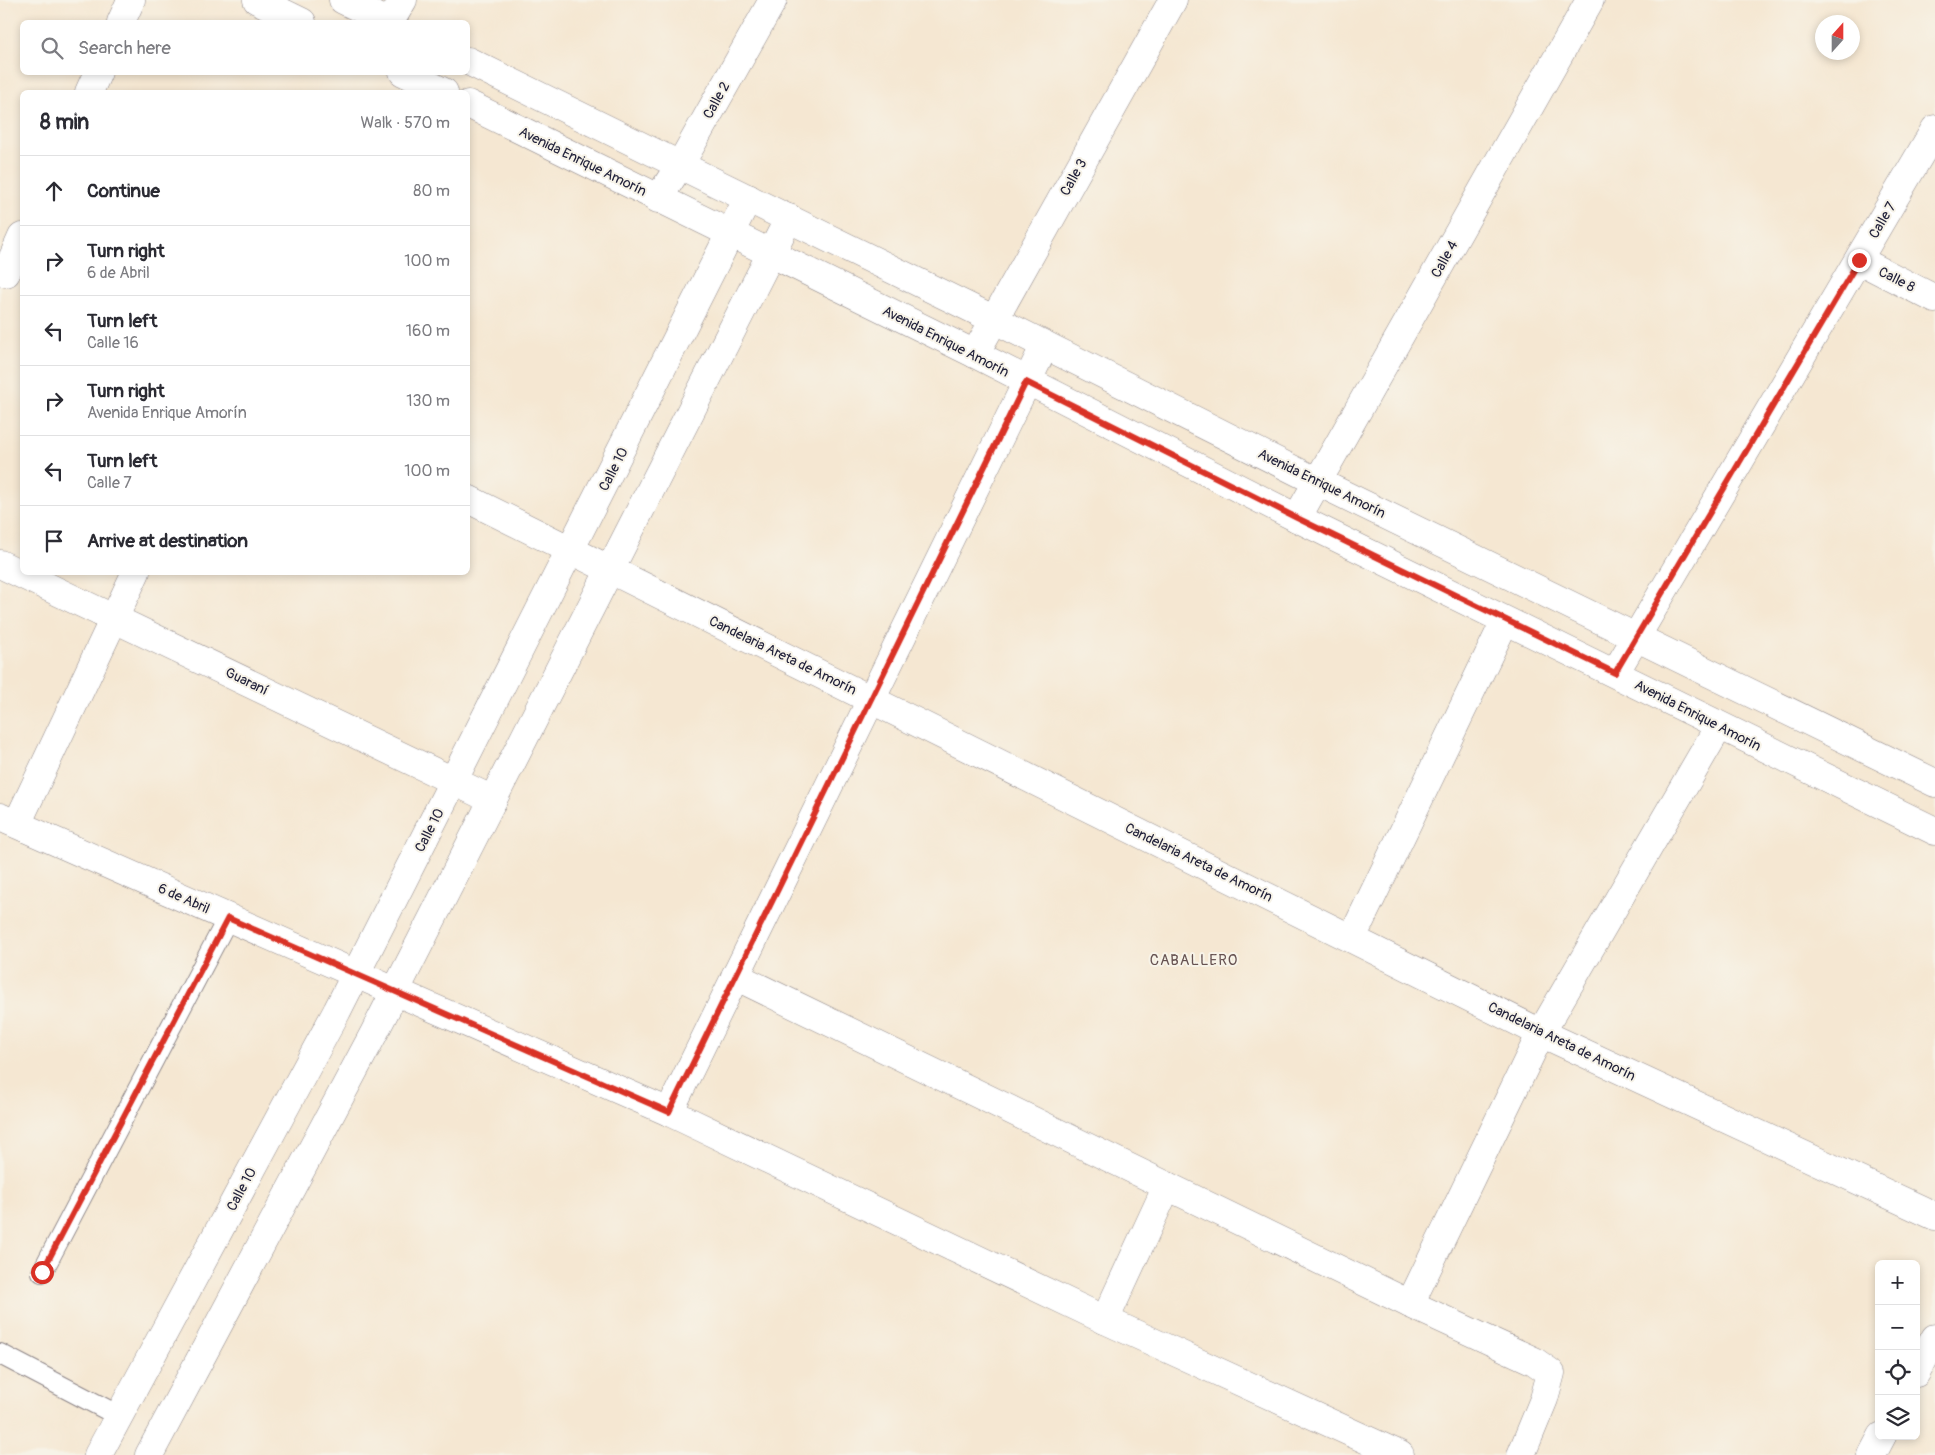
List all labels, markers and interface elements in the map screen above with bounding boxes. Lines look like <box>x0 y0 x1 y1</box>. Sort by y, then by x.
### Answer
north arrow <box>1815 15 1860 60</box>
search box <box>20 20 470 75</box>
icon: search <box>38 34 66 62</box>
text: Search here <box>78 36 171 60</box>
street label: Calle 2 <box>699 79 734 122</box>
text: 8 min <box>40 109 89 136</box>
text: Walk · 570 m <box>361 113 450 133</box>
street label: Avenida Enrique Amorín <box>516 123 649 200</box>
street label: Calle 3 <box>1056 156 1091 199</box>
icon: ahead <box>40 177 68 205</box>
text: Continue <box>87 179 160 203</box>
text: 80 m <box>413 181 450 201</box>
street label: Calle 7 <box>1865 199 1900 241</box>
street label: Calle 4 <box>1427 238 1462 281</box>
text: Turn right <box>87 239 165 263</box>
icon: right <box>40 247 68 275</box>
route end <box>1848 249 1871 272</box>
text: 100 m <box>404 251 450 271</box>
text: 6 de Abril <box>87 263 150 283</box>
street label: Calle 8 <box>1876 263 1918 296</box>
street label: Avenida Enrique Amorín <box>880 302 1012 381</box>
text: Turn left <box>87 309 157 333</box>
icon: left <box>40 317 68 345</box>
text: 160 m <box>406 321 450 341</box>
text: Calle 16 <box>87 333 139 353</box>
text: Turn right <box>87 379 165 403</box>
icon: right <box>40 387 68 415</box>
text: 130 m <box>406 391 450 411</box>
text: Avenida Enrique Amorín <box>87 403 247 423</box>
street label: Calle 10 <box>595 445 632 494</box>
street label: Avenida Enrique Amorín <box>1255 445 1388 522</box>
text: Turn left <box>87 449 157 473</box>
icon: left <box>40 457 68 485</box>
text: 100 m <box>404 461 450 481</box>
text: Calle 7 <box>87 473 132 493</box>
icon: arrive <box>40 527 68 555</box>
text: Arrive at destination <box>87 529 248 553</box>
street label: Candelaria Areta de Amorín <box>706 612 859 699</box>
street label: Guaraní <box>222 664 271 699</box>
street label: Avenida Enrique Amorín <box>1632 676 1764 755</box>
street label: Calle 10 <box>411 806 448 855</box>
street label: Candelaria Areta de Amorín <box>1122 819 1275 906</box>
street label: 6 de Abril <box>155 880 212 917</box>
district label: CABALLERO <box>1150 951 1238 970</box>
street label: Candelaria Areta de Amorín <box>1485 998 1638 1085</box>
street label: Calle 10 <box>223 1165 260 1214</box>
map controls <box>1875 1260 1920 1440</box>
button: + <box>1875 1260 1920 1305</box>
route start <box>31 1261 54 1284</box>
button: − <box>1875 1305 1920 1350</box>
button: locate <box>1875 1350 1920 1395</box>
button: layers <box>1875 1395 1920 1440</box>

